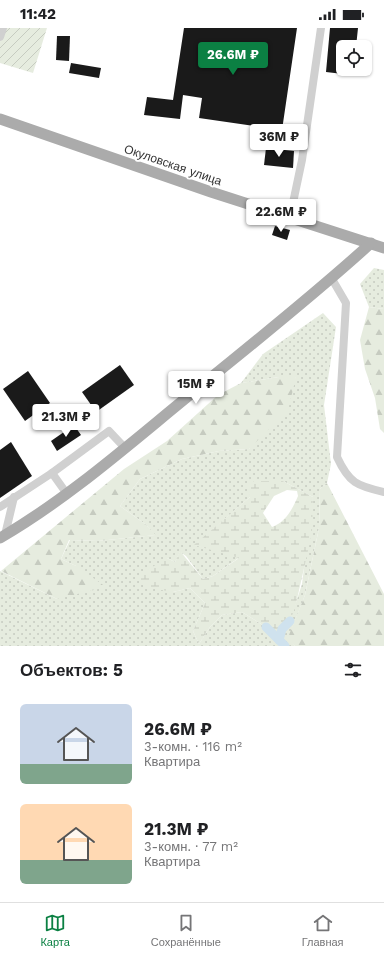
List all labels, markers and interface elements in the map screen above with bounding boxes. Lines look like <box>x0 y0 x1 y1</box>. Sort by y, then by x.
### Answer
text: 11:42 <box>20 5 56 23</box>
map controls <box>336 40 372 76</box>
button: locate <box>336 40 372 76</box>
pin: 26.6M ₽ <box>196 42 270 76</box>
text: 26.6M ₽ <box>207 47 259 62</box>
pin: 36M ₽ <box>251 124 307 158</box>
text: 36M ₽ <box>259 129 299 144</box>
street label: Окуловская улица <box>122 142 224 188</box>
pin: 22.6M ₽ <box>244 199 318 233</box>
text: 22.6M ₽ <box>255 204 307 219</box>
pin: 15M ₽ <box>168 371 224 405</box>
text: 15M ₽ <box>177 376 215 391</box>
pin: 21.3M ₽ <box>29 404 103 438</box>
text: 21.3M ₽ <box>41 409 91 424</box>
icon: filters <box>342 659 364 681</box>
text: Объектов: 5 <box>20 660 123 680</box>
text: 26.6M ₽ <box>144 719 212 739</box>
icon: home <box>52 720 100 768</box>
text: 3-комн. · 116 m² <box>144 739 242 754</box>
text: Квартира <box>144 754 200 769</box>
text: 21.3M ₽ <box>144 819 209 839</box>
icon: home <box>52 820 100 868</box>
text: 3-комн. · 77 m² <box>144 839 238 854</box>
text: Квартира <box>144 854 200 869</box>
tab: Карта <box>40 912 70 949</box>
tab: Сохранённые <box>151 912 221 949</box>
tab: Главная <box>302 912 344 949</box>

